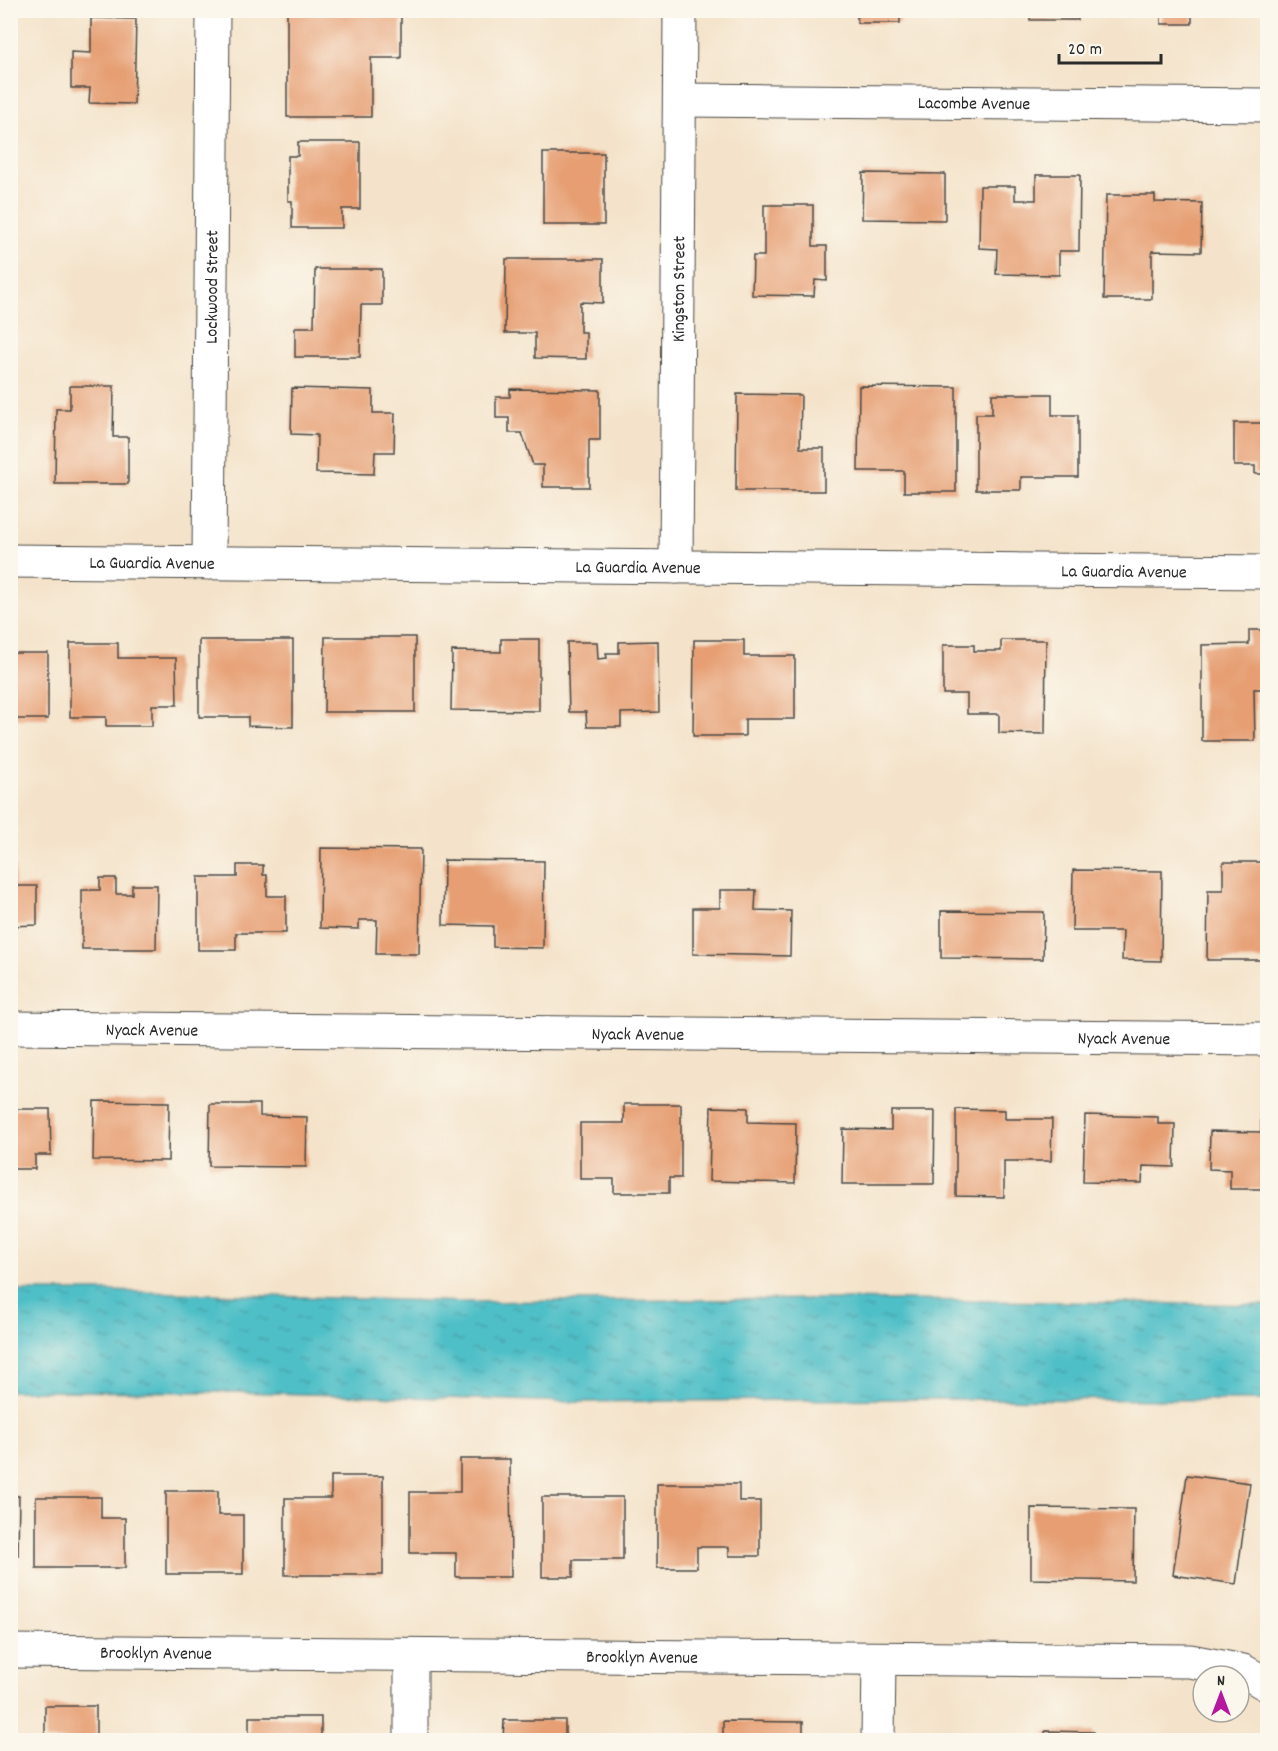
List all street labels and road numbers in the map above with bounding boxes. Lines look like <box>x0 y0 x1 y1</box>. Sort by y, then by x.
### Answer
street label: Lacombe Avenue <box>918 92 1030 118</box>
street label: Lockwood Street <box>201 230 226 344</box>
street label: Kingston Street <box>668 235 693 342</box>
street label: La Guardia Avenue <box>89 552 215 578</box>
street label: La Guardia Avenue <box>575 556 701 582</box>
street label: La Guardia Avenue <box>1061 560 1187 586</box>
street label: Nyack Avenue <box>106 1019 199 1045</box>
street label: Nyack Avenue <box>591 1023 684 1049</box>
street label: Nyack Avenue <box>1077 1027 1170 1053</box>
street label: Brooklyn Avenue <box>100 1642 212 1668</box>
street label: Brooklyn Avenue <box>586 1646 698 1672</box>

